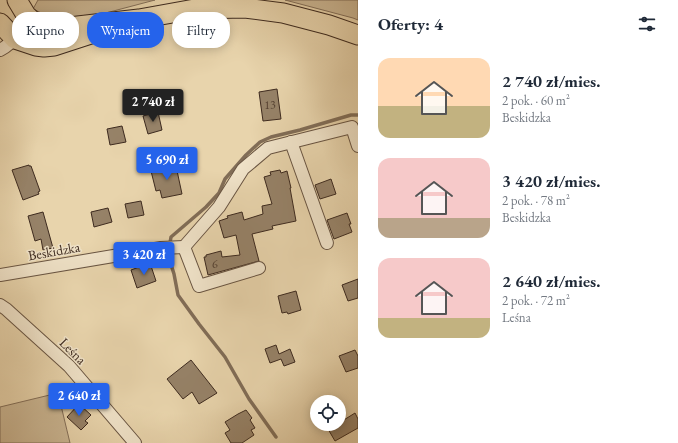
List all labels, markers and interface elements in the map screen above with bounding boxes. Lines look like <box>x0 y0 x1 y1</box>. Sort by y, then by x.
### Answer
chip: Kupno <box>12 12 79 48</box>
chip: Wynajem <box>87 12 164 48</box>
chip: Filtry <box>172 12 230 48</box>
text: Oferty: 4 <box>378 13 443 35</box>
icon: filters <box>636 13 658 35</box>
text: 2 740 zł/mies. <box>502 70 600 92</box>
icon: home <box>410 74 458 122</box>
pin: 2 740 zł <box>112 89 194 123</box>
text: 2 pok. · 60 m² <box>502 92 570 109</box>
text: 2 740 zł <box>131 93 175 110</box>
house number: 13 <box>264 97 276 113</box>
text: Beskidzka <box>502 109 551 126</box>
pin: 5 690 zł <box>126 147 208 181</box>
text: 5 690 zł <box>145 151 189 168</box>
text: 3 420 zł/mies. <box>502 170 600 192</box>
icon: home <box>410 174 458 222</box>
text: 2 pok. · 78 m² <box>502 192 570 209</box>
text: Beskidzka <box>502 209 551 226</box>
street label: Beskidzka <box>26 237 82 264</box>
pin: 3 420 zł <box>103 242 185 276</box>
text: 3 420 zł <box>122 246 166 263</box>
house number: 6 <box>212 256 218 272</box>
text: 2 640 zł/mies. <box>502 270 600 292</box>
icon: home <box>410 274 458 322</box>
text: 2 pok. · 72 m² <box>502 292 570 309</box>
text: Leśna <box>502 309 531 326</box>
street label: Leśna <box>56 334 91 369</box>
pin: 2 640 zł <box>38 383 120 417</box>
text: 2 640 zł <box>57 387 101 404</box>
map controls <box>310 395 346 431</box>
button: locate <box>310 395 346 431</box>

